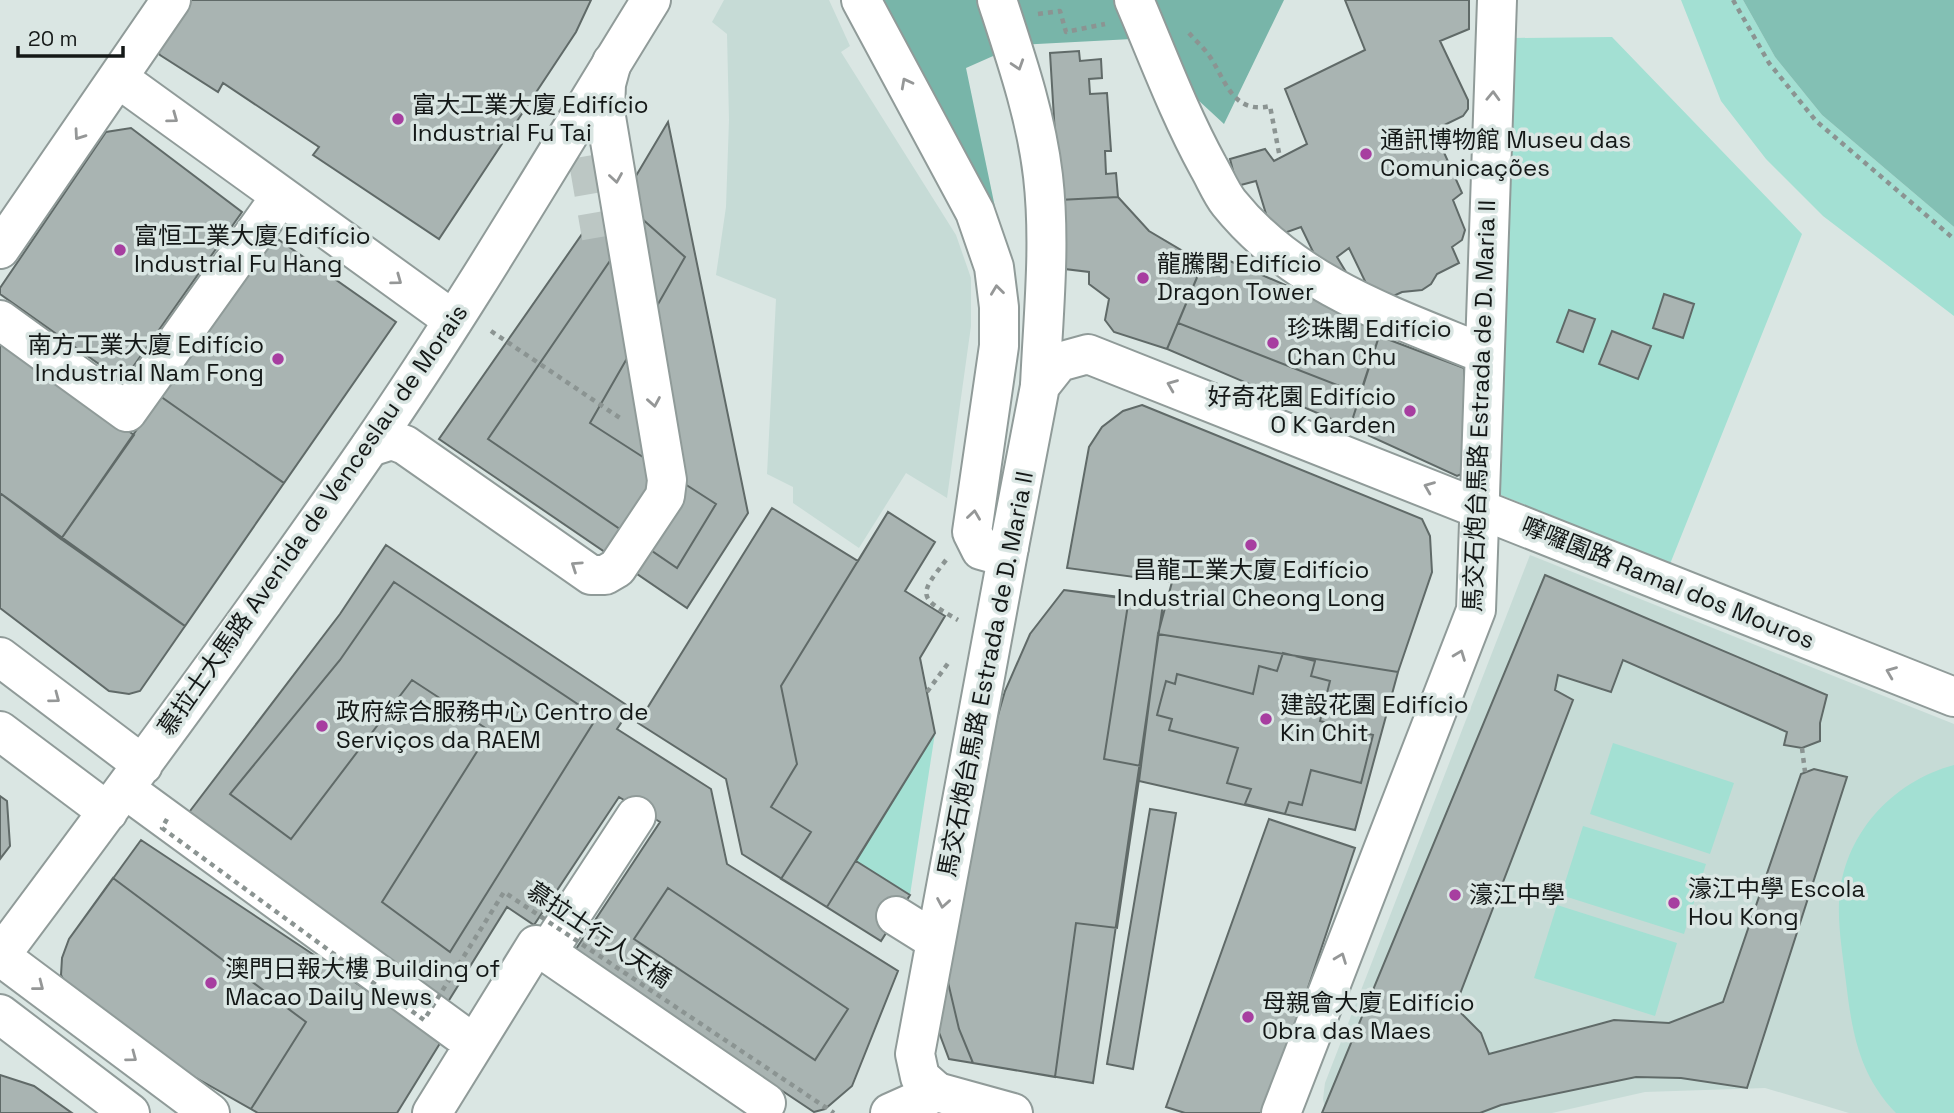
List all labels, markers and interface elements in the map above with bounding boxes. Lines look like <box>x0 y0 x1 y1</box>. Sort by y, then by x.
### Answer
scale bar <box>18 14 122 58</box>
text: 20 m <box>28 25 78 52</box>
one-way arrow <box>1010 58 1024 71</box>
one-way arrow <box>901 78 914 91</box>
place label: 富大工業大廈 Edifício Industrial Fu Tai <box>412 89 649 148</box>
one-way arrow <box>1485 91 1500 102</box>
one-way arrow <box>165 110 178 123</box>
marker: 富大工業大廈 Edifício Industrial Fu Tai <box>390 111 406 127</box>
place label: 通訊博物館 Museu das Comunicações <box>1380 124 1631 183</box>
one-way arrow <box>75 127 87 140</box>
marker: 通訊博物館 Museu das Comunicações <box>1358 146 1374 162</box>
one-way arrow <box>608 172 623 184</box>
street label: 馬交石炮台馬路 Estrada de D. Maria II <box>1457 199 1502 613</box>
place label: 富恒工業大廈 Edifício Industrial Fu Hang <box>134 220 371 279</box>
marker: 富恒工業大廈 Edifício Industrial Fu Hang <box>112 242 128 258</box>
place label: 龍騰閣 Edifício Dragon Tower <box>1157 248 1322 307</box>
marker: 龍騰閣 Edifício Dragon Tower <box>1135 270 1151 286</box>
one-way arrow <box>389 272 402 284</box>
one-way arrow <box>990 284 1005 296</box>
street label: 慕拉士大馬路 Avenida de Venceslau de Morais <box>151 298 474 741</box>
place label: 珍珠閣 Edifício Chan Chu <box>1287 313 1452 372</box>
place label: 南方工業大廈 Edifício Industrial Nam Fong <box>27 329 264 388</box>
marker: 珍珠閣 Edifício Chan Chu <box>1265 335 1281 351</box>
marker: 南方工業大廈 Edifício Industrial Nam Fong <box>270 351 286 367</box>
one-way arrow <box>1167 379 1179 393</box>
place label: 好奇花園 Edifício O K Garden <box>1207 381 1396 440</box>
one-way arrow <box>646 396 661 408</box>
marker: 好奇花園 Edifício O K Garden <box>1402 403 1418 419</box>
street label: 馬交石炮台馬路 Estrada de D. Maria II <box>931 469 1040 879</box>
one-way arrow <box>1424 482 1436 496</box>
one-way arrow <box>966 509 981 521</box>
street label: 嚤囉園路 Ramal dos Mouros <box>1517 510 1819 656</box>
marker: 昌龍工業大廈 Edifício Industrial Cheong Long <box>1243 537 1259 553</box>
place label: 昌龍工業大廈 Edifício Industrial Cheong Long <box>1117 554 1385 613</box>
one-way arrow <box>571 562 584 574</box>
one-way arrow <box>1451 650 1465 662</box>
one-way arrow <box>1885 666 1897 680</box>
place label: 建設花園 Edifício Kin Chit <box>1280 689 1469 748</box>
one-way arrow <box>47 690 59 703</box>
place label: 政府綜合服務中心 Centro de Serviços da RAEM <box>336 696 648 755</box>
marker: 建設花園 Edifício Kin Chit <box>1258 711 1274 727</box>
marker: 政府綜合服務中心 Centro de Serviços da RAEM <box>314 718 330 734</box>
place label: 濠江中學 Escola Hou Kong <box>1688 873 1865 932</box>
street label: 慕拉士行人天橋 <box>521 875 678 994</box>
place label: 濠江中學 <box>1469 879 1565 910</box>
marker: 濠江中學 <box>1447 887 1463 903</box>
marker: 濠江中學 Escola Hou Kong <box>1666 895 1682 911</box>
one-way arrow <box>936 897 951 909</box>
place label: 澳門日報大樓 Building of Macao Daily News <box>225 953 500 1012</box>
one-way arrow <box>1333 953 1347 965</box>
marker: 澳門日報大樓 Building of Macao Daily News <box>203 975 219 991</box>
one-way arrow <box>31 977 44 990</box>
place label: 母親會大廈 Edifício Obra das Maes <box>1262 987 1475 1046</box>
marker: 母親會大廈 Edifício Obra das Maes <box>1240 1009 1256 1025</box>
one-way arrow <box>124 1048 137 1061</box>

